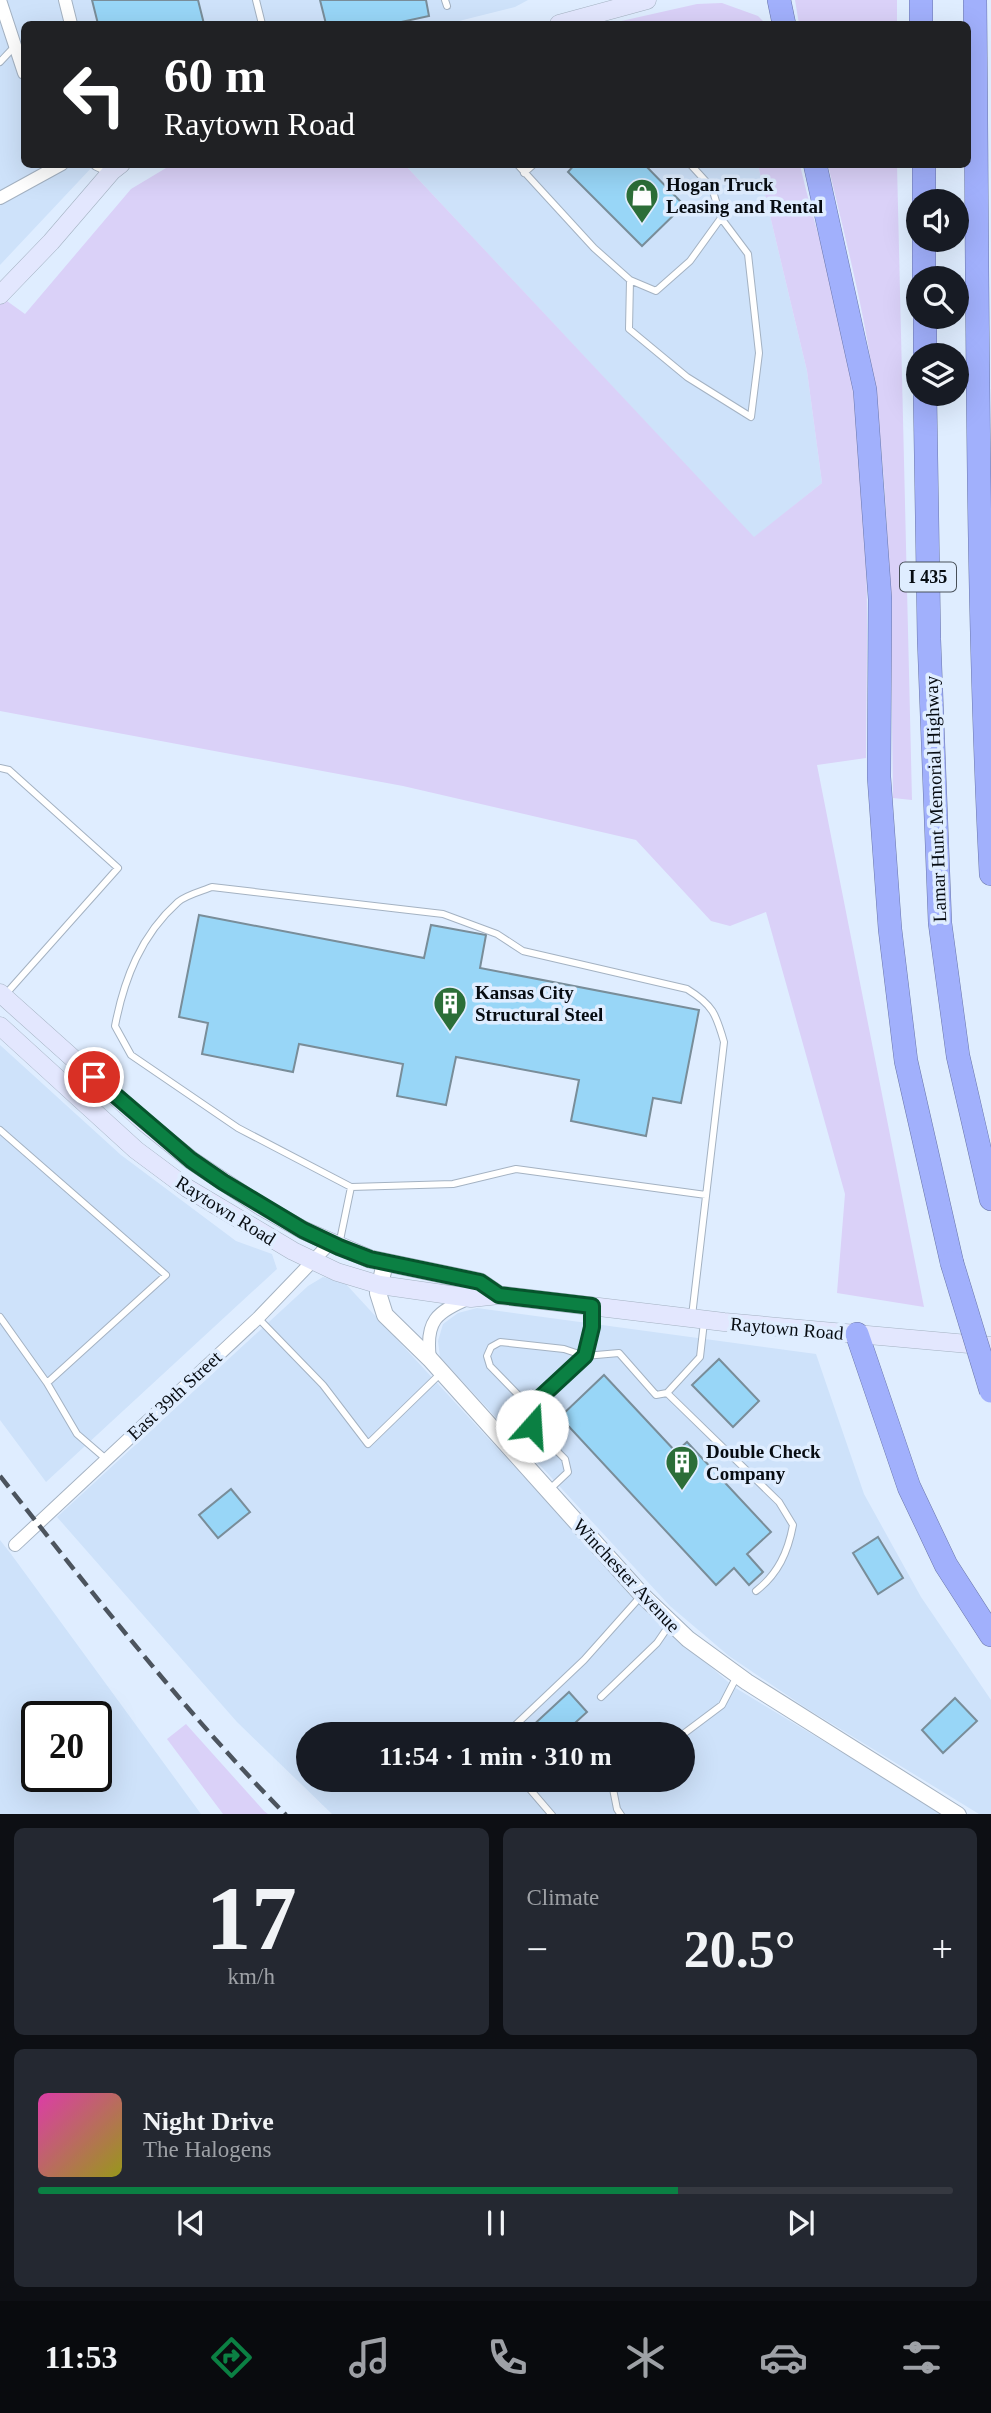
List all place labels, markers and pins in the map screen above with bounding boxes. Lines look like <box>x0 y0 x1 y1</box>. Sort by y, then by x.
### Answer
place label: Hogan Truck Leasing and Rental <box>666 174 823 217</box>
shop icon: Hogan Truck Leasing and Rental <box>623 176 661 225</box>
place label: Kansas City Structural Steel <box>475 982 603 1025</box>
building icon: Kansas City Structural Steel <box>431 984 469 1033</box>
pin <box>64 1047 124 1107</box>
place label: Double Check Company <box>706 1441 821 1484</box>
building icon: Double Check Company <box>663 1443 701 1492</box>

